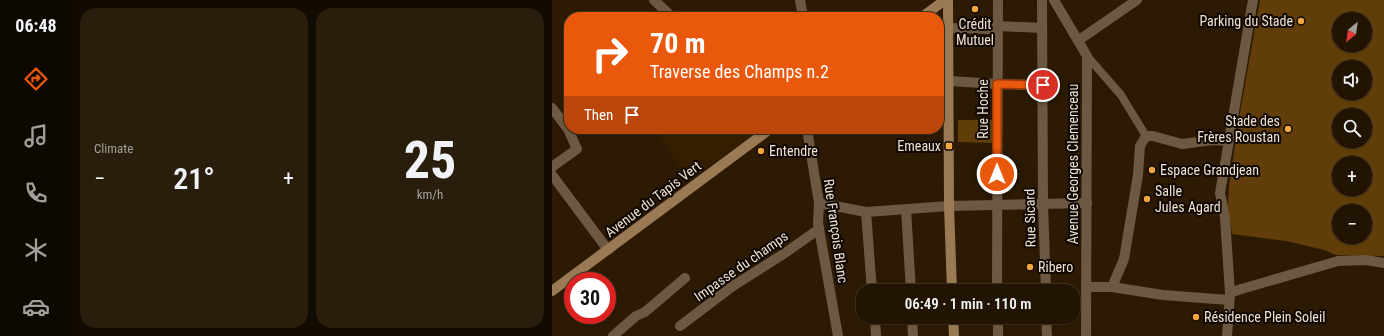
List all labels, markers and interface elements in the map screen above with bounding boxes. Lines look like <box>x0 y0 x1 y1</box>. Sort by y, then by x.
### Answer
marker: Crédit Mutuel <box>970 4 980 14</box>
north arrow <box>1332 12 1372 52</box>
map controls <box>1332 12 1372 244</box>
place label: Parking du Stade <box>1199 13 1293 29</box>
text: 06:48 <box>15 15 57 36</box>
place label: Crédit Mutuel <box>956 16 994 48</box>
marker: Parking du Stade <box>1296 16 1306 26</box>
text: 70 m <box>650 27 706 60</box>
icon: right <box>584 28 636 80</box>
button: sound <box>1332 60 1372 100</box>
text: Traverse des Champs n.2 <box>650 61 829 82</box>
icon: directions <box>22 65 50 93</box>
pin <box>1026 68 1060 102</box>
icon: arrive <box>1032 74 1054 96</box>
street label: Rue Hoche <box>975 79 991 139</box>
street label: Avenue Georges Clemenceau <box>1065 84 1081 244</box>
icon: arrive <box>621 104 643 126</box>
text: Then <box>584 106 613 124</box>
button: search <box>1332 108 1372 148</box>
place label: Stade des Frères Roustan <box>1197 113 1280 145</box>
icon: music <box>22 122 50 150</box>
marker: Stade des Frères Roustan <box>1283 124 1293 134</box>
text: 25 <box>404 130 456 191</box>
place label: Emeaux <box>897 138 941 154</box>
text: Climate <box>94 141 133 156</box>
marker: Emeaux <box>944 141 954 151</box>
place label: Entendre <box>769 143 818 159</box>
marker: Entendre <box>756 146 766 156</box>
position arrow <box>976 153 1018 195</box>
button: + <box>1332 156 1372 196</box>
street label: Avenue du Tapis Vert <box>602 158 704 240</box>
text: 21° <box>173 161 215 196</box>
place label: Espace Grandjean <box>1160 162 1259 178</box>
marker: Espace Grandjean <box>1147 165 1157 175</box>
text: − <box>94 166 105 191</box>
text: + <box>283 166 294 191</box>
street label: Rue François Blanc <box>821 178 851 284</box>
icon: phone <box>22 179 50 207</box>
place label: Salle Jules Agard <box>1155 183 1221 215</box>
text: km/h <box>417 187 443 202</box>
street label: Rue Sicard <box>1021 189 1039 247</box>
marker: Salle Jules Agard <box>1142 194 1152 204</box>
button: − <box>1332 204 1372 244</box>
street label: Impasse du champs <box>691 228 791 304</box>
icon: climate <box>22 236 50 264</box>
place label: Ribero <box>1038 259 1073 275</box>
marker: Ribero <box>1025 262 1035 272</box>
speed limit sign: 30 <box>564 272 616 324</box>
icon: car <box>22 293 50 321</box>
text: 06:49 · 1 min · 110 m <box>905 295 1031 313</box>
place label: Résidence Plein Soleil <box>1204 309 1325 325</box>
marker: Résidence Plein Soleil <box>1191 312 1201 322</box>

